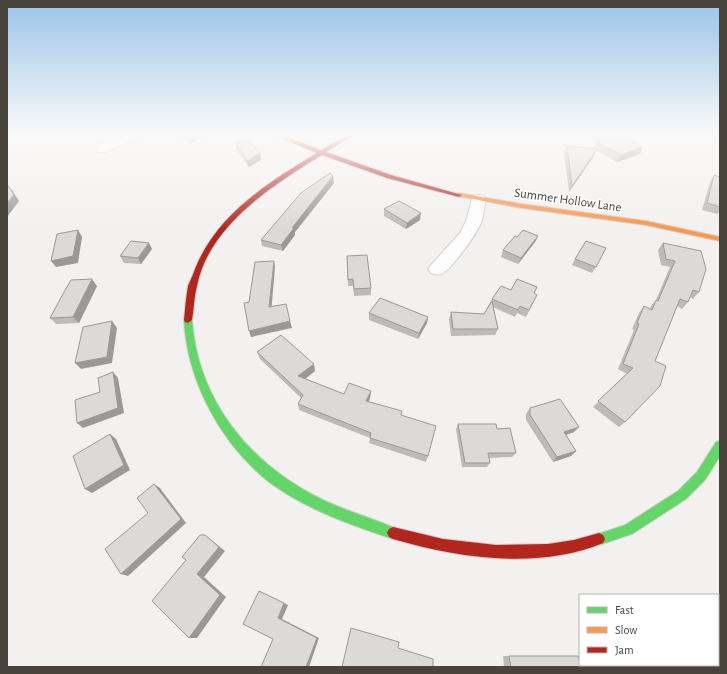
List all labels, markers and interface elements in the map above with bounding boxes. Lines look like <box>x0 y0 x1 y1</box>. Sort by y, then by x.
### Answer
street label: Summer Hollow Lane <box>513 187 622 214</box>
legend <box>579 594 719 666</box>
text: Fast <box>615 604 634 616</box>
text: Slow <box>615 624 637 636</box>
text: Jam <box>615 644 634 656</box>

